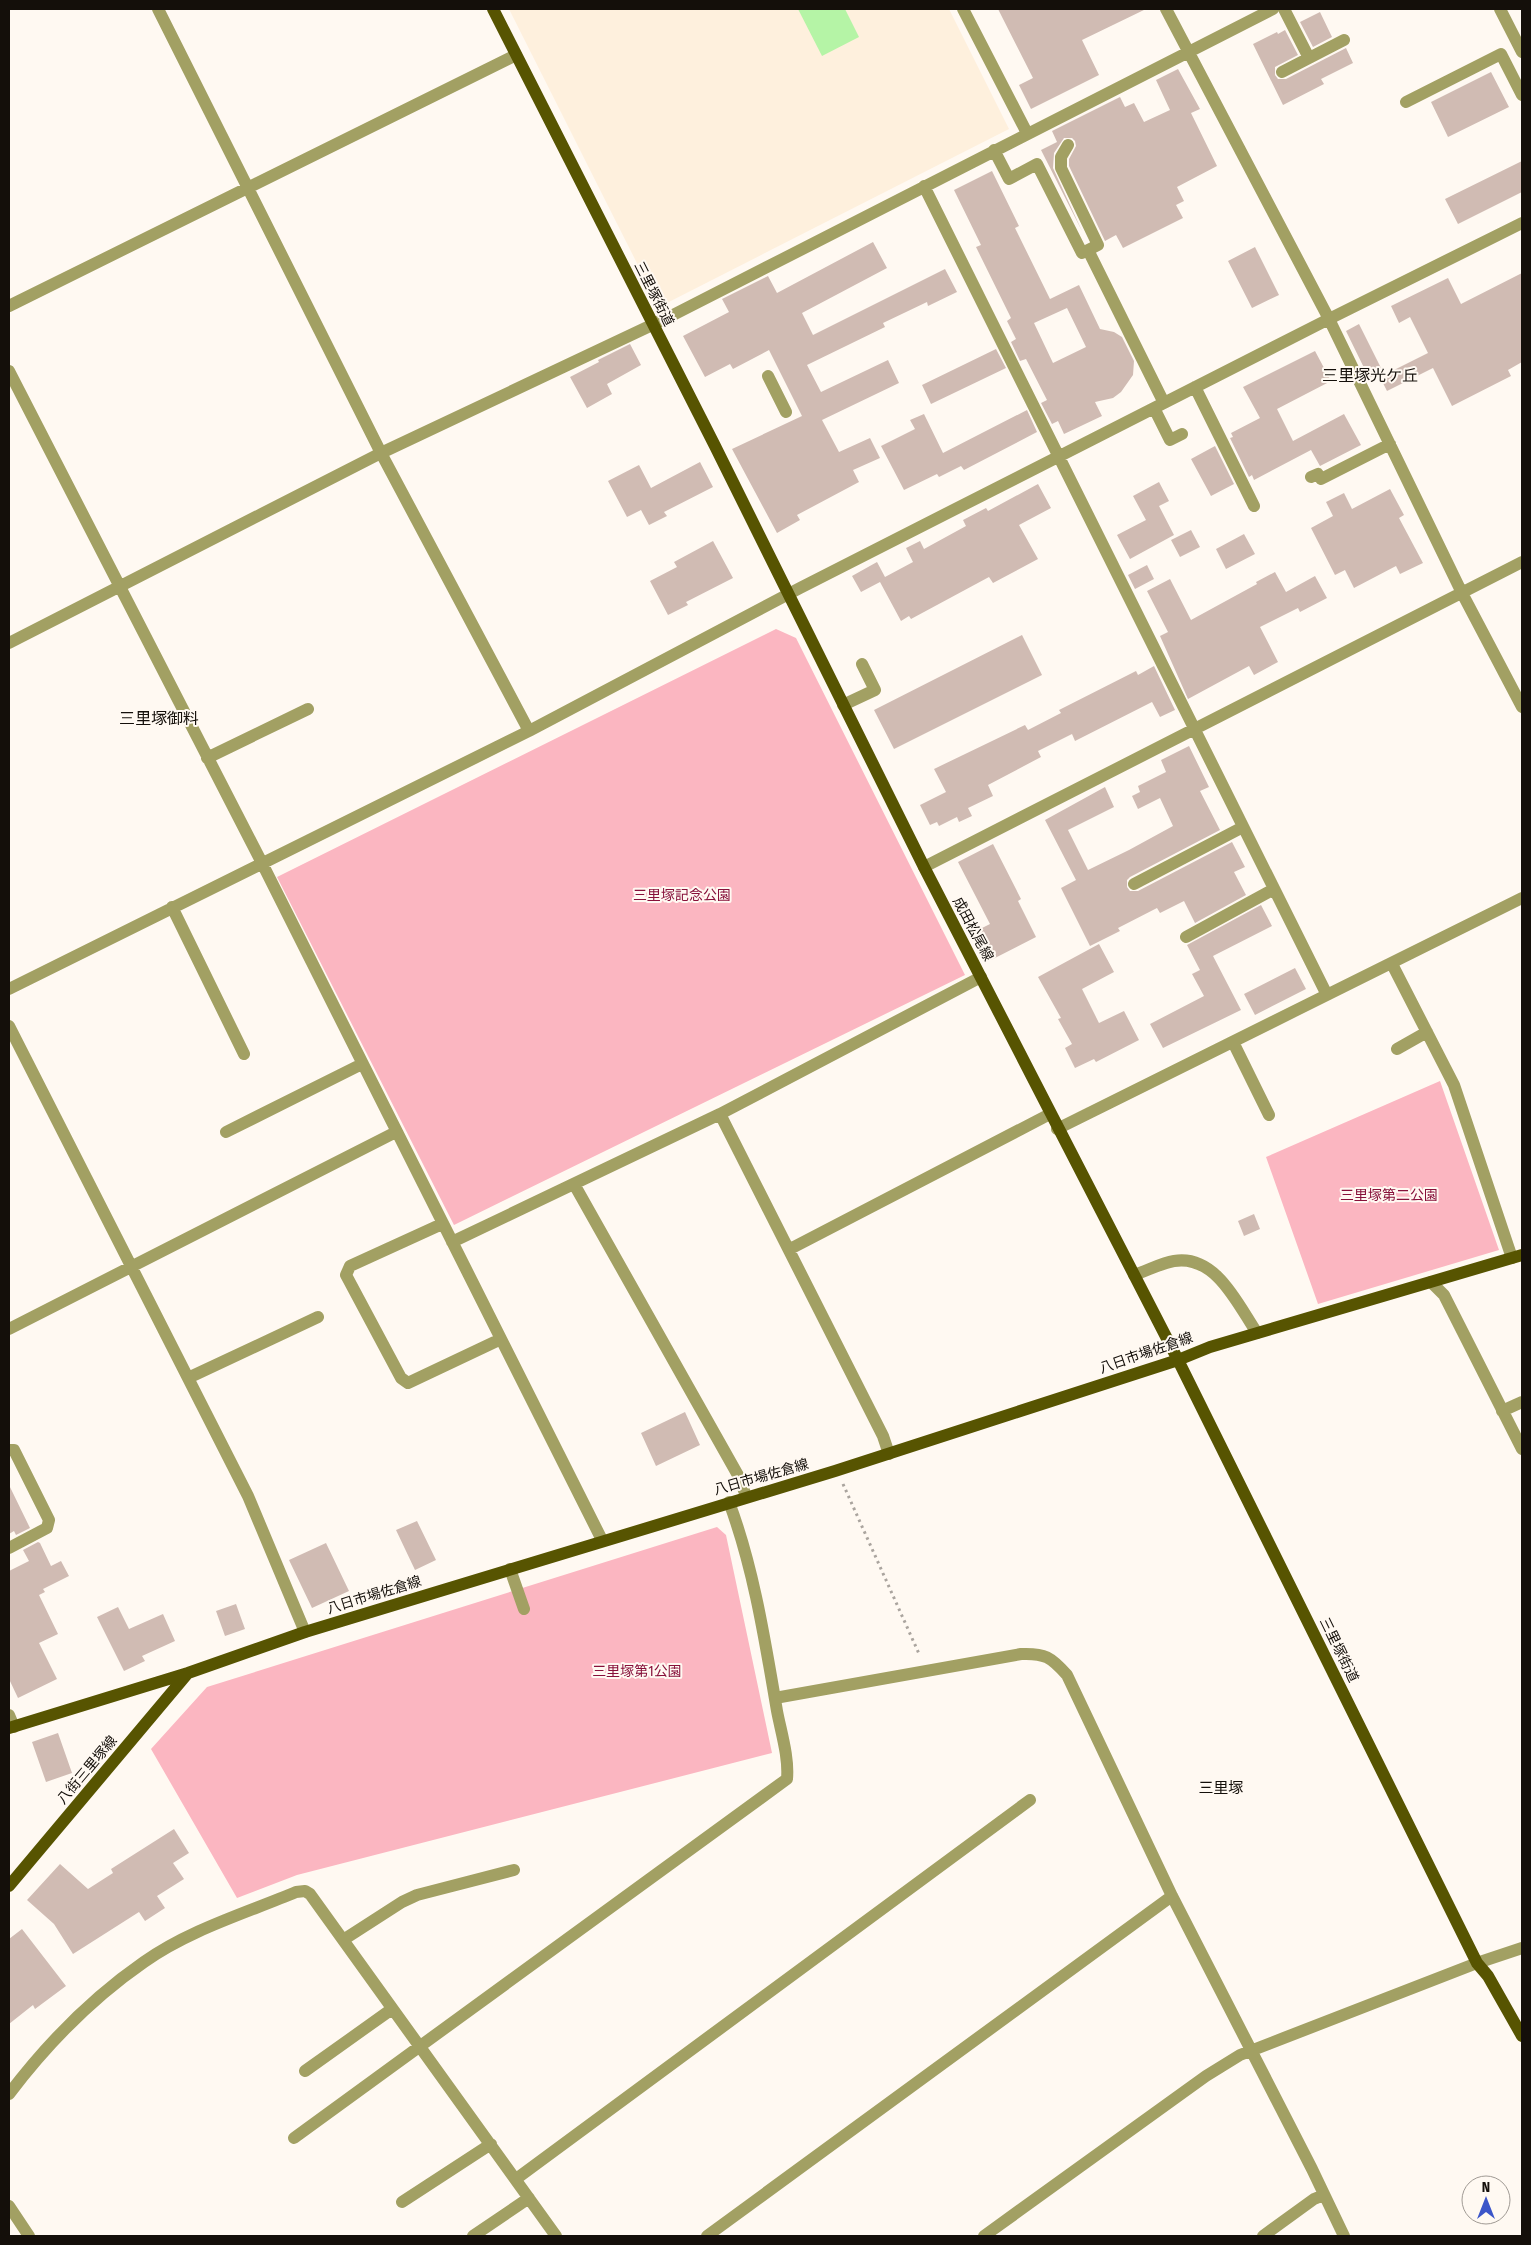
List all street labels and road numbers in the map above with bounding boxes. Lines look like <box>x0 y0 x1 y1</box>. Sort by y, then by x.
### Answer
street label: 三里塚街道 <box>631 259 677 329</box>
street label: 成田松尾線 <box>949 894 997 964</box>
street label: 八日市場佐倉線 <box>1097 1329 1195 1377</box>
street label: 八日市場佐倉線 <box>712 1455 810 1499</box>
street label: 八日市場佐倉線 <box>325 1573 423 1617</box>
street label: 三里塚街道 <box>1316 1615 1362 1685</box>
street label: 八街三里塚線 <box>53 1732 121 1808</box>

